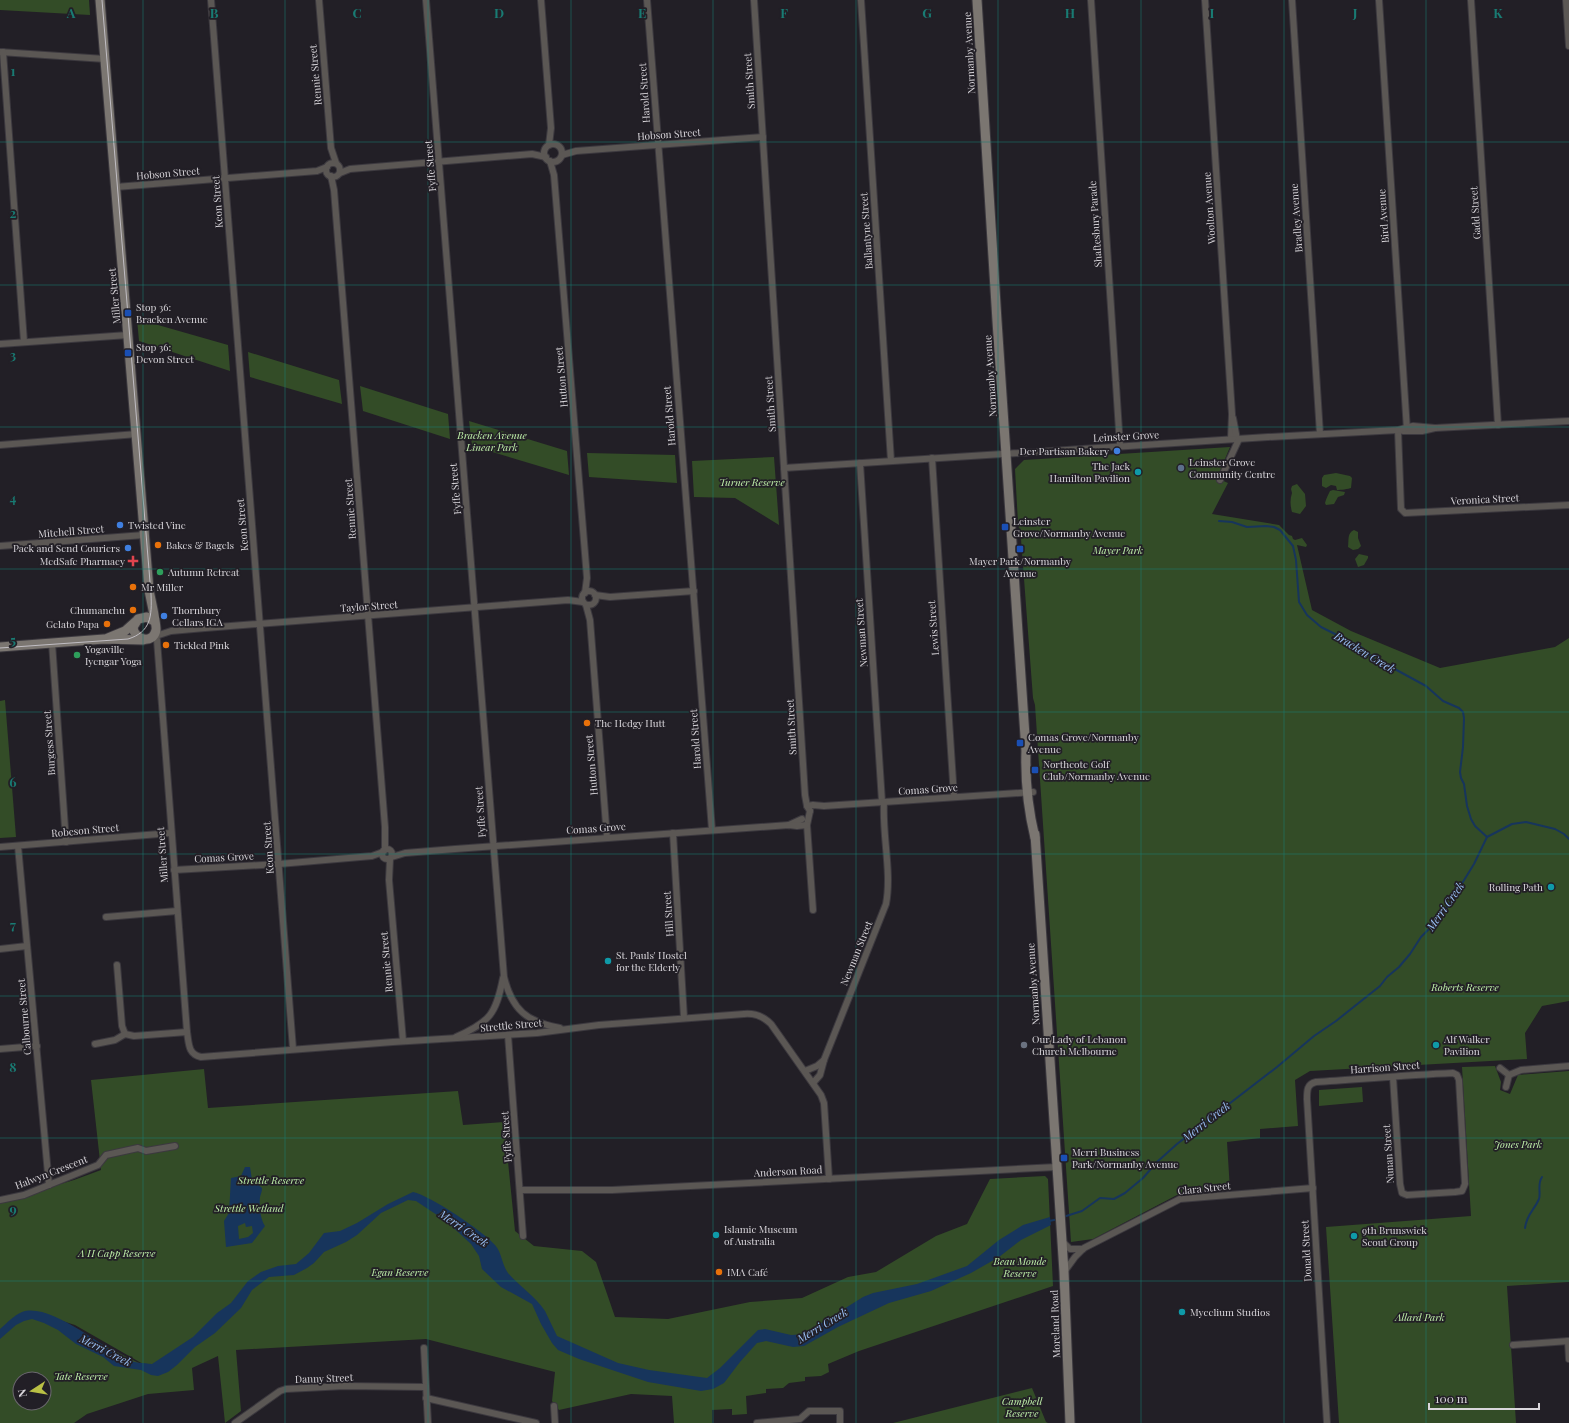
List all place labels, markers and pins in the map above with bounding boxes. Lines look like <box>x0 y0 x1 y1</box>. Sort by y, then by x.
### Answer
place label: Stop 36: Bracken Avenue <box>136 300 208 326</box>
marker: Stop 36: Bracken Avenue <box>123 308 133 318</box>
place label: Stop 36: Devon Street <box>136 340 194 366</box>
marker: Stop 36: Devon Street <box>123 348 133 358</box>
place label: Der Partisan Bakery <box>1019 444 1109 458</box>
marker: Der Partisan Bakery <box>1112 446 1122 456</box>
place label: Leinster Grove Community Centre <box>1189 455 1275 481</box>
place label: The Jack Hamilton Pavilion <box>1050 459 1130 485</box>
marker: Leinster Grove Community Centre <box>1176 463 1186 473</box>
marker: The Jack Hamilton Pavilion <box>1133 467 1143 477</box>
place label: Leinster Grove/Normanby Avenue <box>1013 514 1125 540</box>
place label: Twisted Vine <box>128 518 186 532</box>
marker: Twisted Vine <box>115 520 125 530</box>
marker: Leinster Grove/Normanby Avenue <box>1000 522 1010 532</box>
place label: Bakes & Bagels <box>166 538 234 552</box>
marker: Bakes & Bagels <box>153 540 163 550</box>
place label: Pack and Send Couriers <box>13 541 120 555</box>
marker: Pack and Send Couriers <box>123 543 133 553</box>
marker: Mayer Park/Normanby Avenue <box>1015 544 1025 554</box>
place label: MedSafe Pharmacy <box>40 554 125 568</box>
place label: Mayer Park/Normanby Avenue <box>969 554 1071 580</box>
marker: MedSafe Pharmacy <box>128 556 138 566</box>
place label: Autumn Retreat <box>167 565 240 579</box>
marker: Autumn Retreat <box>155 567 165 577</box>
place label: Mr Miller <box>141 580 184 594</box>
marker: Mr Miller <box>128 582 138 592</box>
place label: Chumanchu <box>70 603 125 617</box>
place label: Thornbury Cellars IGA <box>172 603 223 629</box>
marker: Chumanchu <box>128 605 138 615</box>
marker: Thornbury Cellars IGA <box>159 611 169 621</box>
place label: Gelato Papa <box>46 617 99 631</box>
marker: Gelato Papa <box>102 619 112 629</box>
place label: Tickled Pink <box>174 638 230 652</box>
marker: Tickled Pink <box>161 640 171 650</box>
place label: Yogaville Iyengar Yoga <box>84 642 142 668</box>
marker: Yogaville Iyengar Yoga <box>72 650 82 660</box>
place label: The Hedgy Hutt <box>595 716 666 730</box>
marker: The Hedgy Hutt <box>582 718 592 728</box>
place label: Comas Grove/Normanby Avenue <box>1027 730 1139 756</box>
marker: Comas Grove/Normanby Avenue <box>1015 738 1025 748</box>
place label: Northcote Golf Club/Normanby Avenue <box>1043 757 1150 783</box>
marker: Northcote Golf Club/Normanby Avenue <box>1030 765 1040 775</box>
place label: Rolling Path <box>1489 880 1543 894</box>
marker: Rolling Path <box>1546 882 1556 892</box>
place label: St. Pauls' Hostel for the Elderly <box>616 948 687 974</box>
marker: St. Pauls' Hostel for the Elderly <box>603 956 613 966</box>
place label: Our Lady of Lebanon Church Melbourne <box>1032 1032 1126 1058</box>
place label: Alf Walker Pavilion <box>1443 1032 1490 1058</box>
marker: Our Lady of Lebanon Church Melbourne <box>1019 1040 1029 1050</box>
marker: Alf Walker Pavilion <box>1431 1040 1441 1050</box>
place label: Merri Business Park/Normanby Avenue <box>1072 1145 1178 1171</box>
marker: Merri Business Park/Normanby Avenue <box>1059 1153 1069 1163</box>
place label: Islamic Museum of Australia <box>724 1222 798 1248</box>
place label: 9th Brunswick Scout Group <box>1362 1223 1427 1249</box>
marker: Islamic Museum of Australia <box>711 1230 721 1240</box>
marker: 9th Brunswick Scout Group <box>1349 1231 1359 1241</box>
place label: IMA Café <box>727 1265 768 1279</box>
marker: IMA Café <box>714 1267 724 1277</box>
place label: Mycelium Studios <box>1190 1305 1270 1319</box>
marker: Mycelium Studios <box>1177 1307 1187 1317</box>

